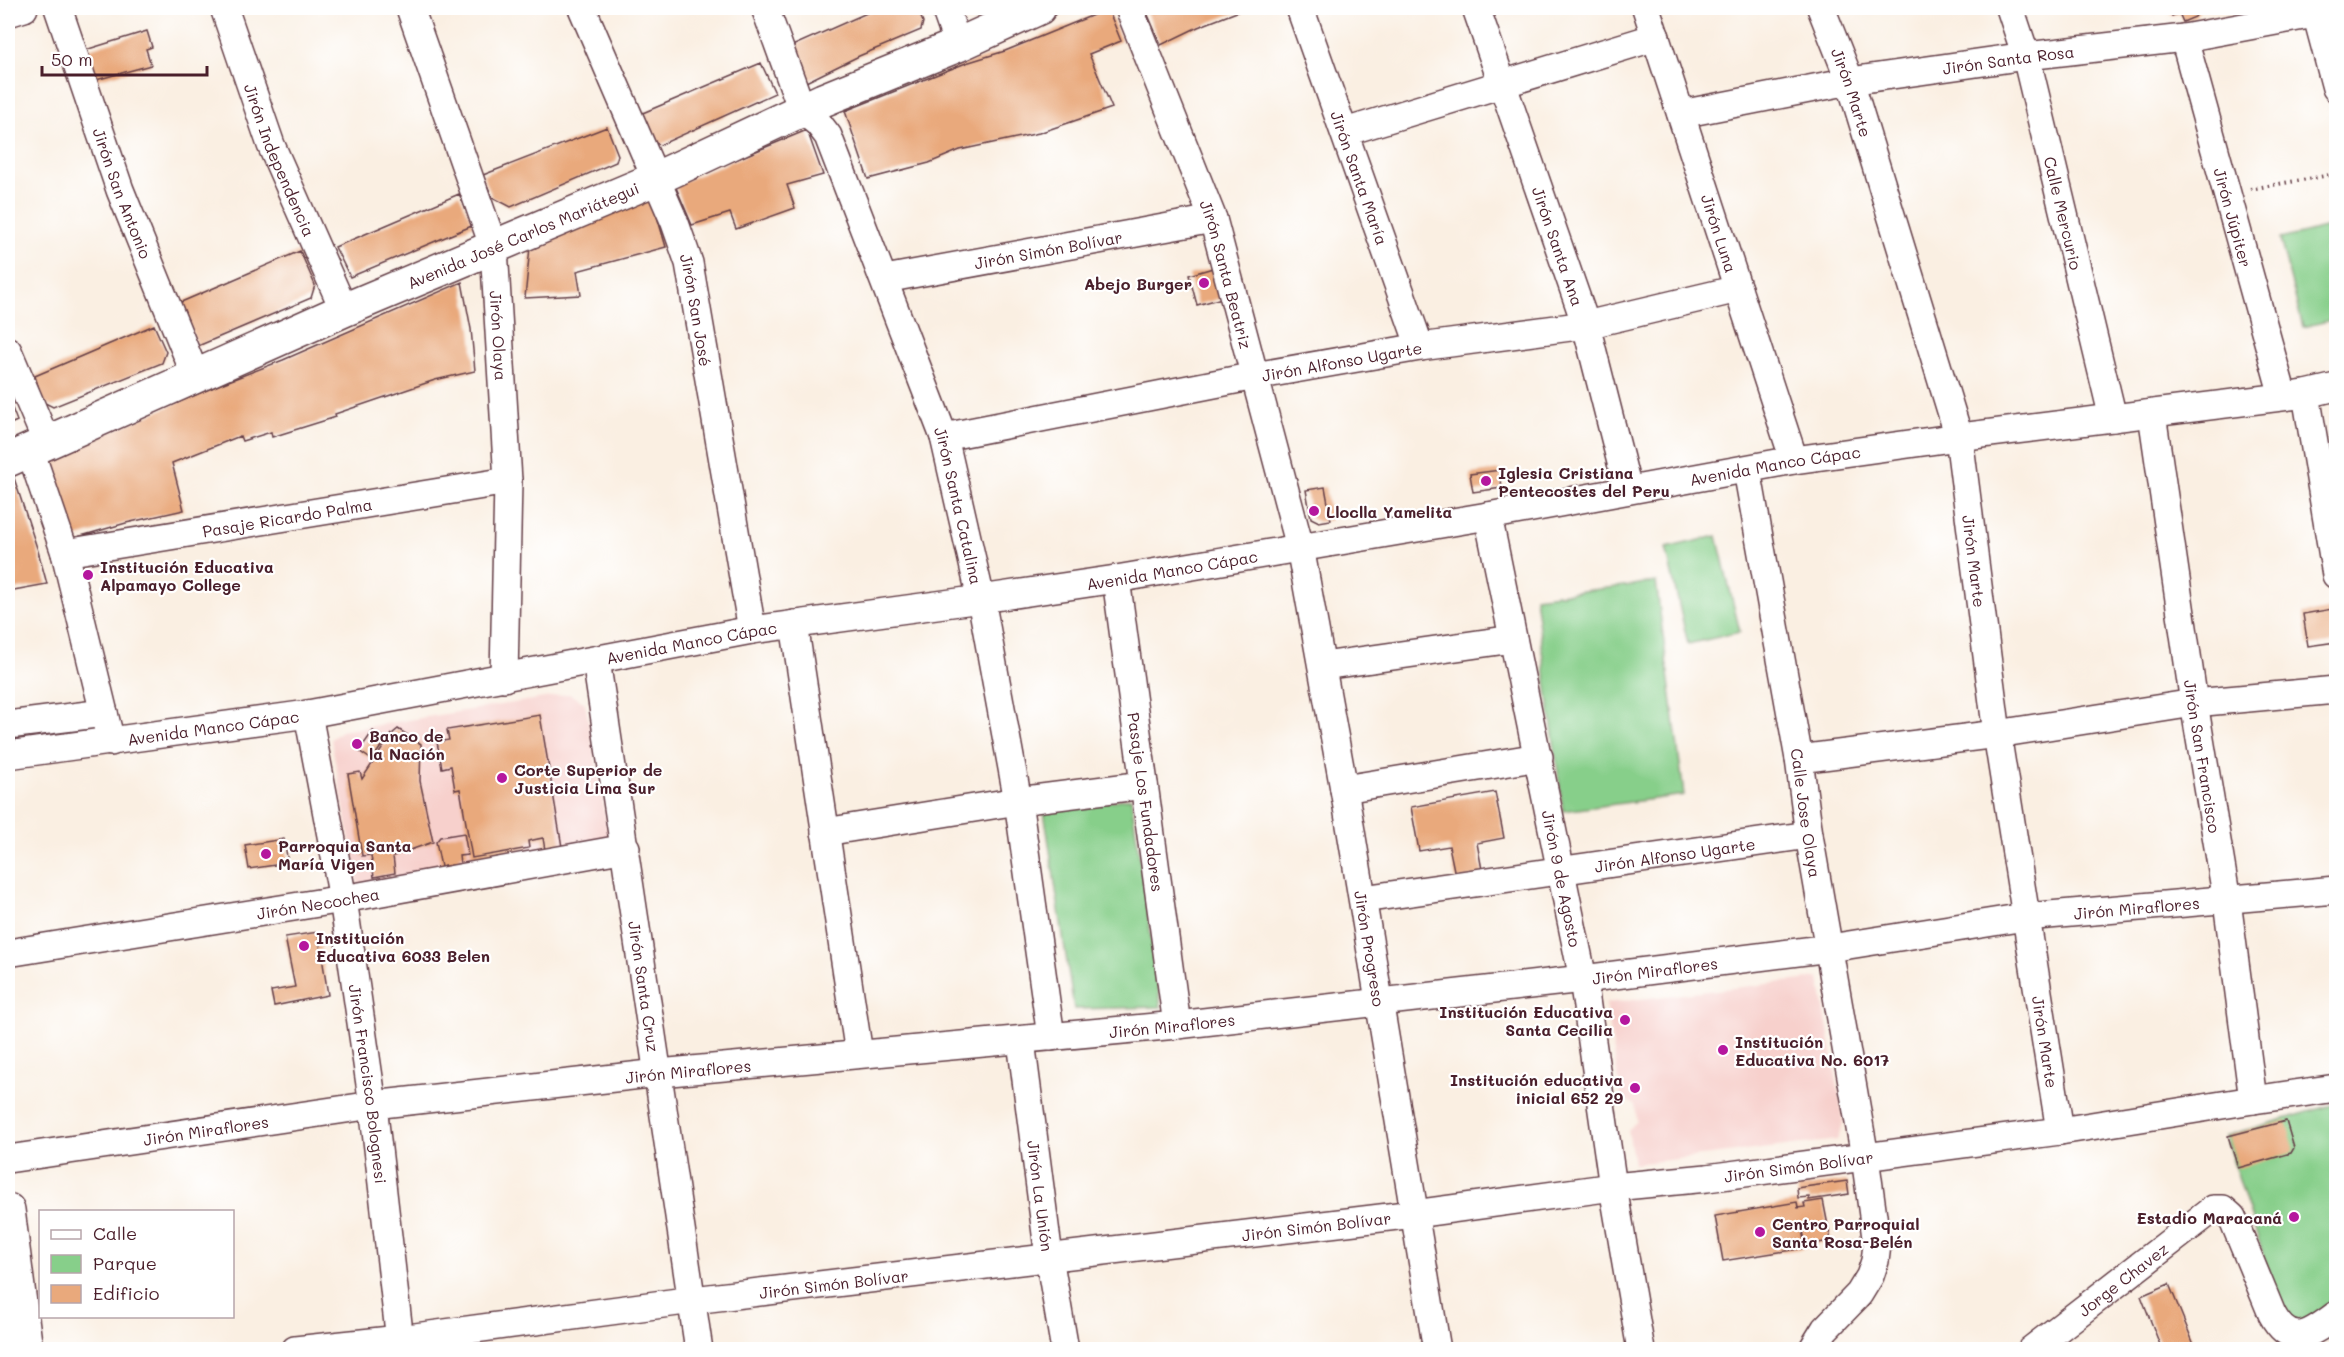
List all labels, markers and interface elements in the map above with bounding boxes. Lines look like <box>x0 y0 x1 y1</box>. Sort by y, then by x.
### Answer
scale bar <box>42 39 207 77</box>
street label: Jirón Santa Rosa <box>1941 40 2075 78</box>
street label: Jirón Marte <box>1827 45 1877 139</box>
text: 50 m <box>51 47 93 71</box>
street label: Jirón Independencia <box>240 81 321 240</box>
street label: Jirón Santa María <box>1327 108 1394 248</box>
street label: Jirón San Antonio <box>89 125 157 261</box>
street label: Calle Mercurio <box>2040 154 2087 272</box>
street label: Jirón Júpiter <box>2210 165 2257 270</box>
street label: Avenida José Carlos Mariátegui <box>404 177 642 293</box>
street label: Jirón Santa Ana <box>1528 184 1589 309</box>
street label: Jirón Luna <box>1697 191 1742 275</box>
street label: Jirón Santa Beatriz <box>1196 196 1257 351</box>
street label: Jirón Simón Bolívar <box>972 225 1124 273</box>
street label: Jirón San José <box>676 250 717 368</box>
place label: Abejo Burger <box>1084 273 1192 294</box>
marker: Abejo Burger <box>1197 276 1211 290</box>
street label: Jirón Olaya <box>486 290 512 381</box>
street label: Jirón Alfonso Ugarte <box>1260 336 1423 385</box>
street label: Jirón Santa Catalina <box>930 423 988 586</box>
street label: Avenida Manco Cápac <box>1688 440 1862 489</box>
place label: Iglesia Cristiana Pentecostes del Peru <box>1498 462 1670 501</box>
marker: Iglesia Cristiana Pentecostes del Peru <box>1479 474 1493 488</box>
street label: Pasaje Ricardo Palma <box>201 493 374 541</box>
place label: Lloclla Yamelita <box>1326 501 1452 522</box>
marker: Lloclla Yamelita <box>1307 504 1321 518</box>
street label: Jirón Marte <box>1959 514 1991 609</box>
street label: Avenida Manco Cápac <box>1085 545 1259 594</box>
place label: Institución Educativa Alpamayo College <box>100 556 274 595</box>
marker: Institución Educativa Alpamayo College <box>81 568 95 582</box>
street label: Avenida Manco Cápac <box>604 616 778 668</box>
street label: Jirón San Francisco <box>2180 678 2226 834</box>
street label: Avenida Manco Cápac <box>126 705 300 749</box>
street label: Pasaje Los Fundadores <box>1124 711 1169 893</box>
place label: Banco de la Nación <box>369 725 445 764</box>
marker: Banco de la Nación <box>350 737 364 751</box>
street label: Calle Jose Olaya <box>1787 746 1827 879</box>
place label: Corte Superior de Justicia Lima Sur <box>514 759 662 798</box>
marker: Corte Superior de Justicia Lima Sur <box>495 771 509 785</box>
street label: Jirón 9 de Agosto <box>1538 808 1587 949</box>
street label: Jirón Alfonso Ugarte <box>1593 832 1757 876</box>
place label: Parroquia Santa María Vigen <box>278 835 412 874</box>
marker: Parroquia Santa María Vigen <box>259 847 273 861</box>
street label: Jirón Necochea <box>255 882 381 923</box>
street label: Jirón Progreso <box>1350 889 1390 1008</box>
street label: Jirón Miraflores <box>2073 891 2201 923</box>
street label: Jirón Santa Cruz <box>625 919 665 1054</box>
place label: Institución Educativa 6033 Belen <box>316 927 490 966</box>
marker: Institución Educativa 6033 Belen <box>297 939 311 953</box>
street label: Jirón Miraflores <box>1591 952 1719 988</box>
street label: Jirón Francisco Bolognesi <box>345 983 392 1185</box>
street label: Jirón Marte <box>2028 994 2064 1089</box>
place label: Institución Educativa Santa Cecilia <box>1439 1001 1613 1040</box>
street label: Jirón Miraflores <box>1108 1008 1236 1042</box>
marker: Institución Educativa Santa Cecilia <box>1618 1013 1632 1027</box>
place label: Institución Educativa No. 6017 <box>1735 1031 1889 1070</box>
marker: Institución Educativa No. 6017 <box>1716 1043 1730 1057</box>
street label: Jirón Miraflores <box>624 1054 752 1087</box>
place label: Institución educativa inicial 652 29 <box>1450 1069 1623 1108</box>
marker: Institución educativa inicial 652 29 <box>1628 1081 1642 1095</box>
street label: Jirón Miraflores <box>142 1110 270 1149</box>
street label: Jirón La Unión <box>1023 1139 1059 1252</box>
street label: Jirón Simón Bolívar <box>1723 1145 1875 1186</box>
street label: Jirón Simón Bolívar <box>1240 1206 1392 1245</box>
place label: Estadio Maracaná <box>2136 1207 2282 1228</box>
legend <box>39 1210 234 1318</box>
marker: Estadio Maracaná <box>2287 1210 2301 1224</box>
place label: Centro Parroquial Santa Rosa-Belén <box>1772 1213 1920 1252</box>
text: Calle <box>93 1221 137 1245</box>
marker: Centro Parroquial Santa Rosa-Belén <box>1753 1225 1767 1239</box>
street label: Jorge Chavez <box>2073 1237 2172 1320</box>
text: Parque <box>93 1251 157 1275</box>
street label: Jirón Simón Bolívar <box>758 1264 910 1303</box>
text: Edificio <box>93 1281 160 1305</box>

